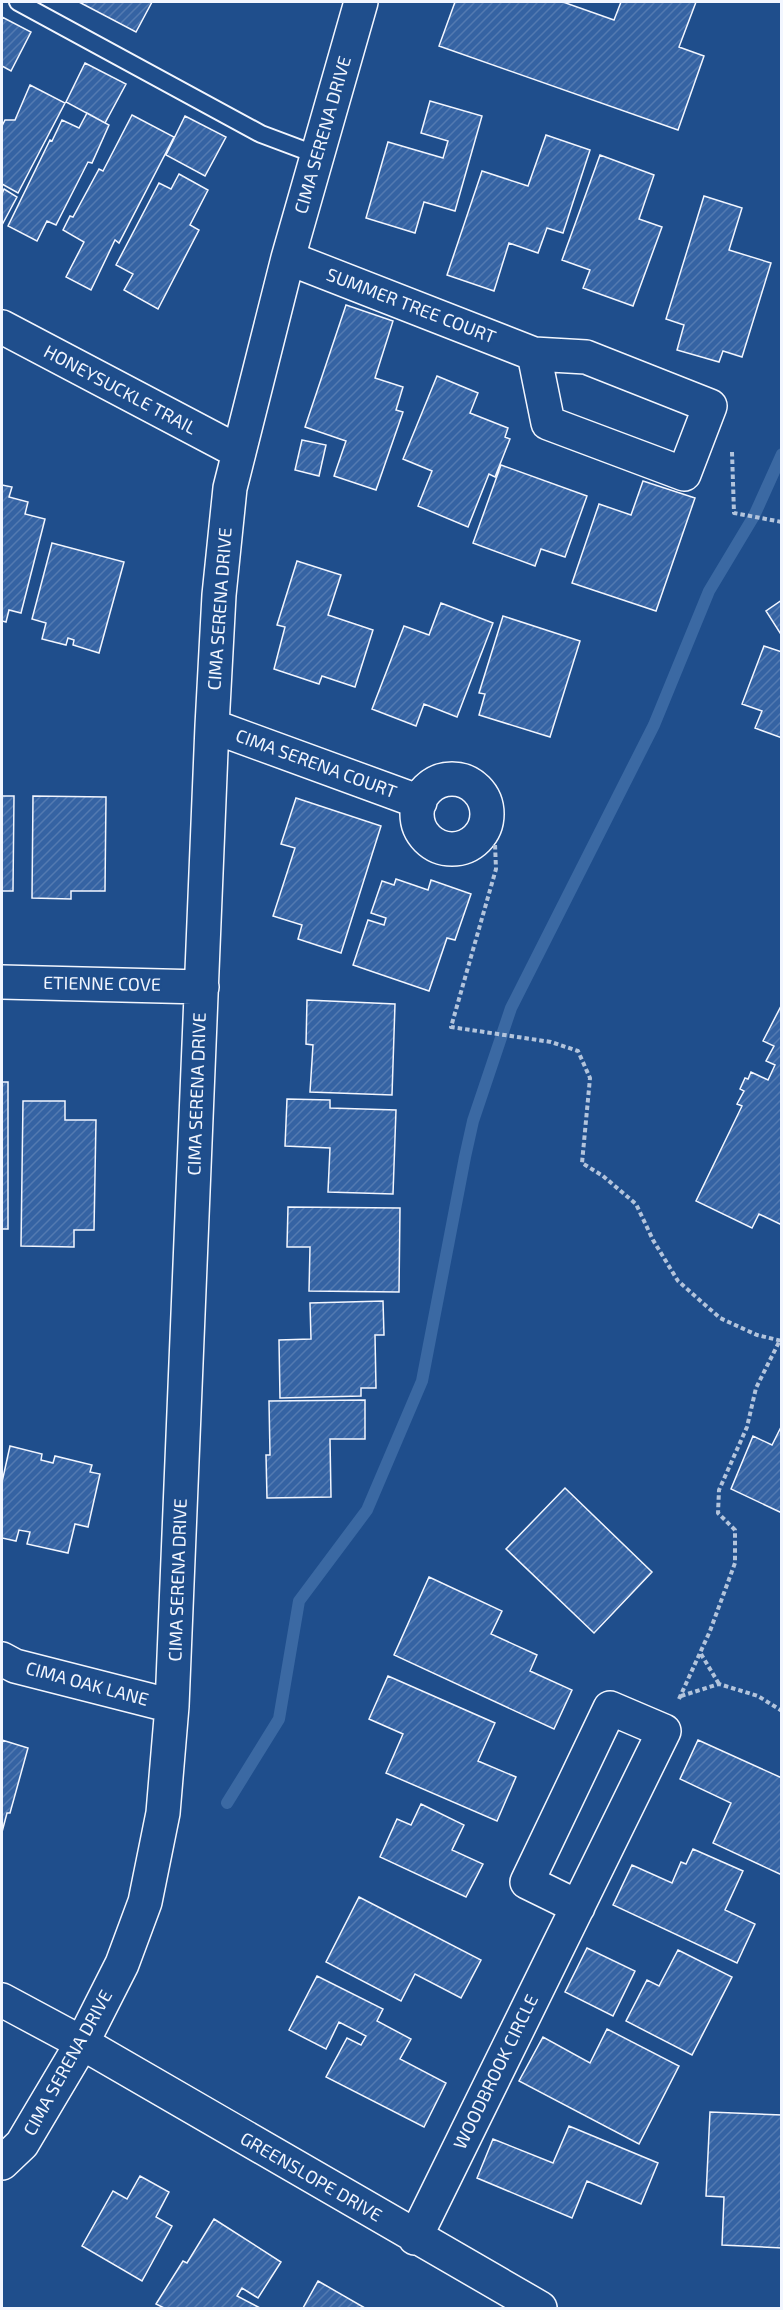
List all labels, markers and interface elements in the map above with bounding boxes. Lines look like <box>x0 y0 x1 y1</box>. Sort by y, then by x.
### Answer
street label: CIMA SERENA DRIVE <box>289 53 355 216</box>
street label: SUMMER TREE COURT <box>324 263 500 348</box>
street label: HONEYSUCKLE TRAIL <box>40 340 201 439</box>
street label: CIMA SERENA DRIVE <box>202 527 236 691</box>
street label: CIMA SERENA COURT <box>233 724 400 803</box>
street label: ETIENNE COVE <box>43 971 161 995</box>
street label: CIMA SERENA DRIVE <box>182 1012 210 1176</box>
street label: CIMA SERENA DRIVE <box>163 1498 191 1662</box>
street label: CIMA OAK LANE <box>23 1656 151 1710</box>
street label: CIMA SERENA DRIVE <box>18 1986 116 2139</box>
street label: WOODBROOK CIRCLE <box>448 1991 542 2153</box>
street label: GREENSLOPE DRIVE <box>237 2127 386 2226</box>

